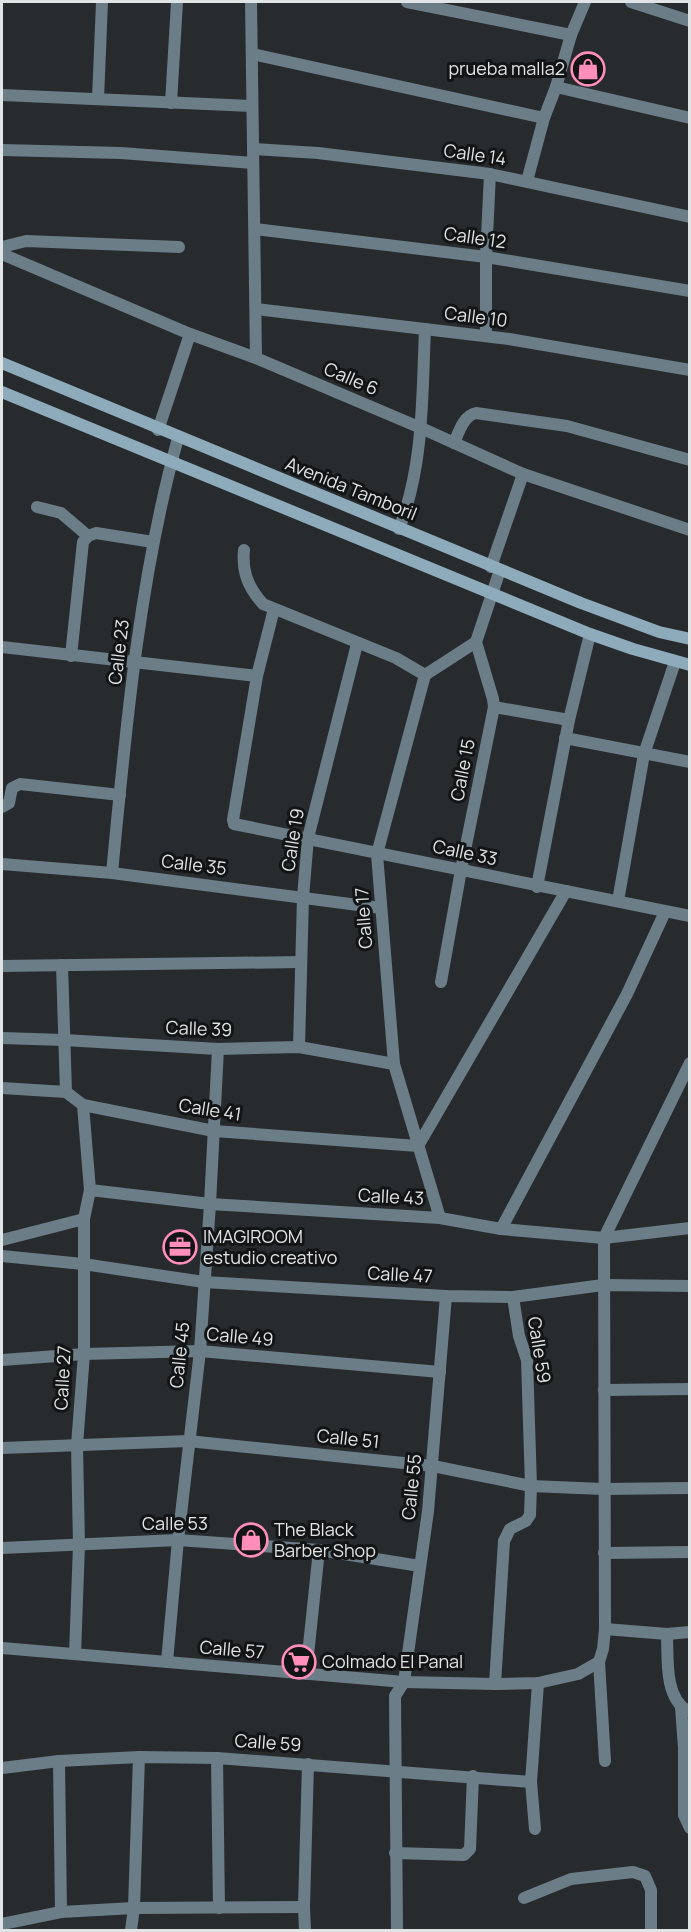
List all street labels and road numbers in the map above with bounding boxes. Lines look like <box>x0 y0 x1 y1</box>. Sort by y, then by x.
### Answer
street label: Calle 14 <box>442 138 508 170</box>
street label: Calle 12 <box>442 221 508 253</box>
street label: Calle 10 <box>443 300 509 332</box>
street label: Calle 6 <box>321 356 382 400</box>
street label: Avenida Tamboril <box>282 451 421 525</box>
street label: Calle 23 <box>102 618 134 686</box>
street label: Calle 15 <box>444 737 480 803</box>
street label: Calle 19 <box>275 807 309 873</box>
street label: Calle 33 <box>431 833 500 871</box>
street label: Calle 35 <box>160 848 228 880</box>
street label: Calle 17 <box>349 887 377 950</box>
street label: Calle 39 <box>165 1015 233 1041</box>
street label: Calle 41 <box>177 1092 243 1126</box>
street label: Calle 43 <box>357 1182 425 1210</box>
street label: Calle 47 <box>367 1260 433 1288</box>
street label: Calle 59 <box>523 1315 557 1385</box>
street label: Calle 45 <box>164 1321 194 1389</box>
street label: Calle 49 <box>206 1321 275 1351</box>
street label: Calle 27 <box>48 1345 76 1411</box>
street label: Calle 51 <box>316 1423 381 1453</box>
street label: Calle 55 <box>396 1453 426 1521</box>
street label: Calle 53 <box>142 1511 208 1535</box>
street label: Calle 57 <box>199 1634 265 1664</box>
street label: Calle 59 <box>234 1728 302 1756</box>

